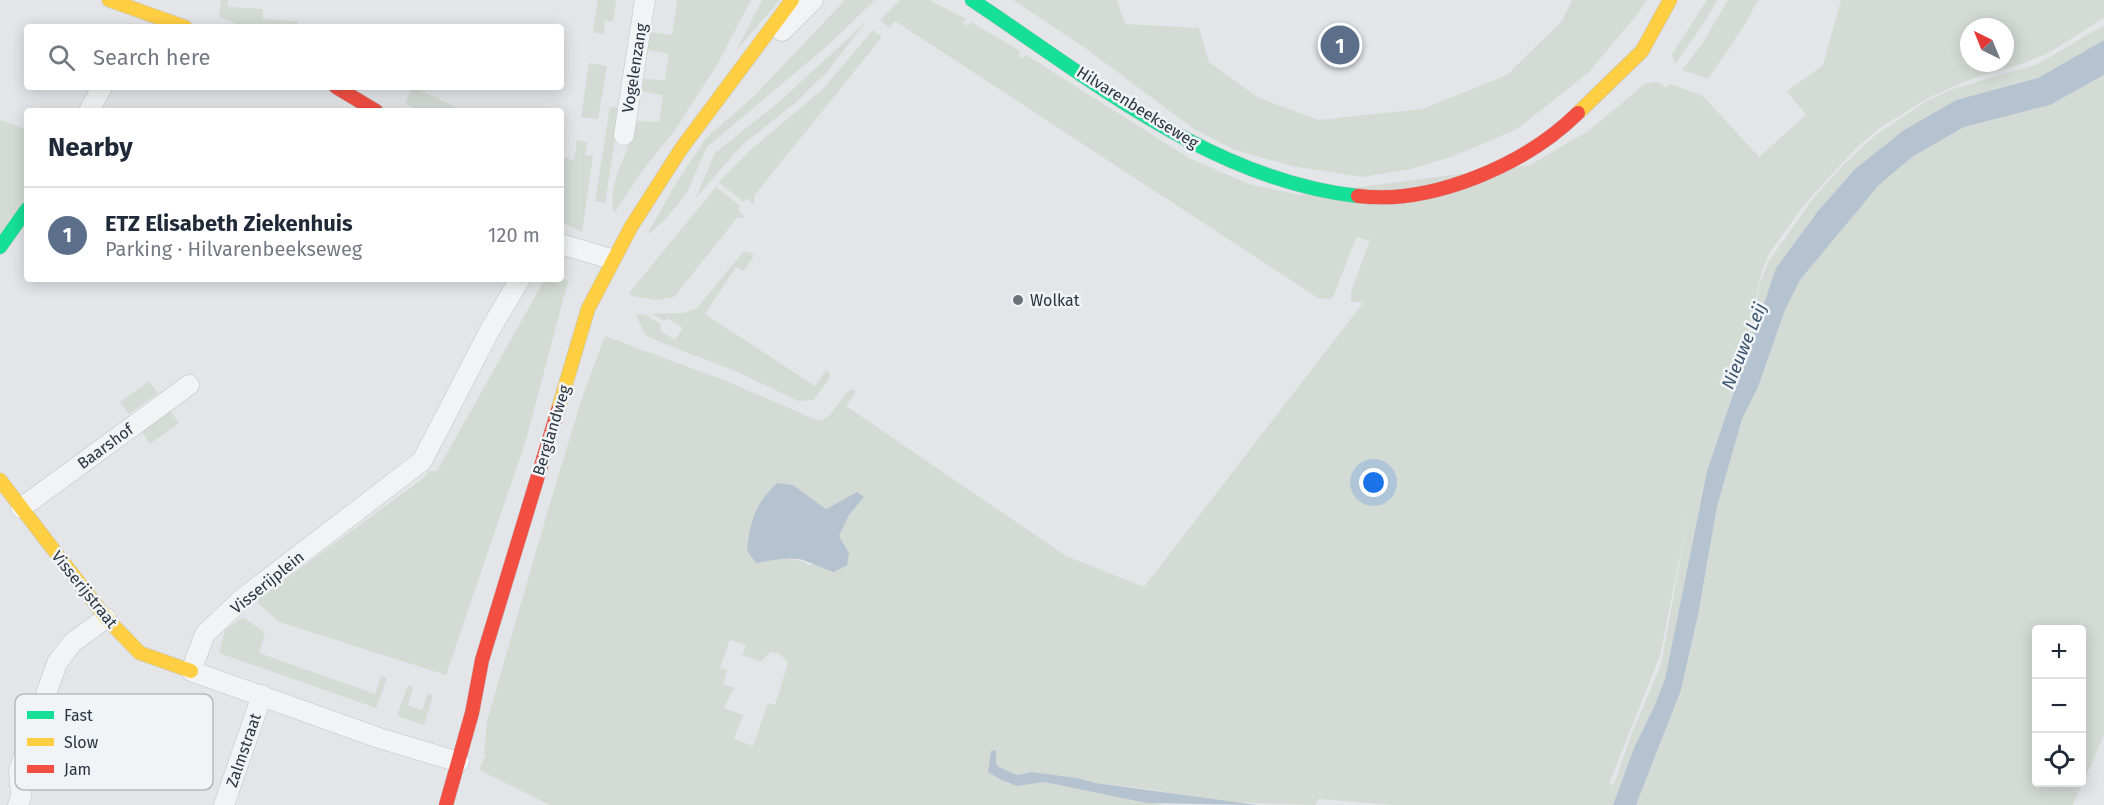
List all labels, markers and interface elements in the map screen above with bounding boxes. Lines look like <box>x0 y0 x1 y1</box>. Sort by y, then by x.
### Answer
north arrow <box>1960 18 2014 72</box>
street label: Vogelenzang <box>618 21 651 114</box>
pin: 1 <box>1320 22 1360 68</box>
search box <box>24 24 564 90</box>
icon: search <box>45 41 78 74</box>
text: Search here <box>93 44 211 71</box>
street label: Hilvarenbeekseweg <box>1073 62 1203 153</box>
text: Nearby <box>48 132 133 163</box>
text: ETZ Elisabeth Ziekenhuis <box>105 210 353 237</box>
text: 1 <box>63 223 72 247</box>
text: 120 m <box>488 223 540 247</box>
text: Parking · Hilvarenbeekseweg <box>105 237 362 261</box>
place label: Wolkat <box>1030 291 1080 310</box>
marker: Wolkat <box>1011 293 1025 307</box>
water label: Nieuwe Leij <box>1717 300 1771 392</box>
street label: Berglandweg <box>529 382 574 478</box>
street label: Baarshof <box>74 419 138 473</box>
your location <box>1359 468 1388 497</box>
street label: Visserijstraat <box>48 547 122 632</box>
street label: Visserijplein <box>227 547 308 618</box>
map controls <box>2032 625 2086 787</box>
button: + <box>2032 625 2086 679</box>
button: − <box>2032 679 2086 733</box>
legend <box>15 694 213 790</box>
text: Fast <box>64 706 93 725</box>
street label: Zalmstraat <box>222 710 265 790</box>
text: Slow <box>64 733 99 752</box>
button: locate <box>2032 733 2086 787</box>
text: Jam <box>64 760 91 779</box>

